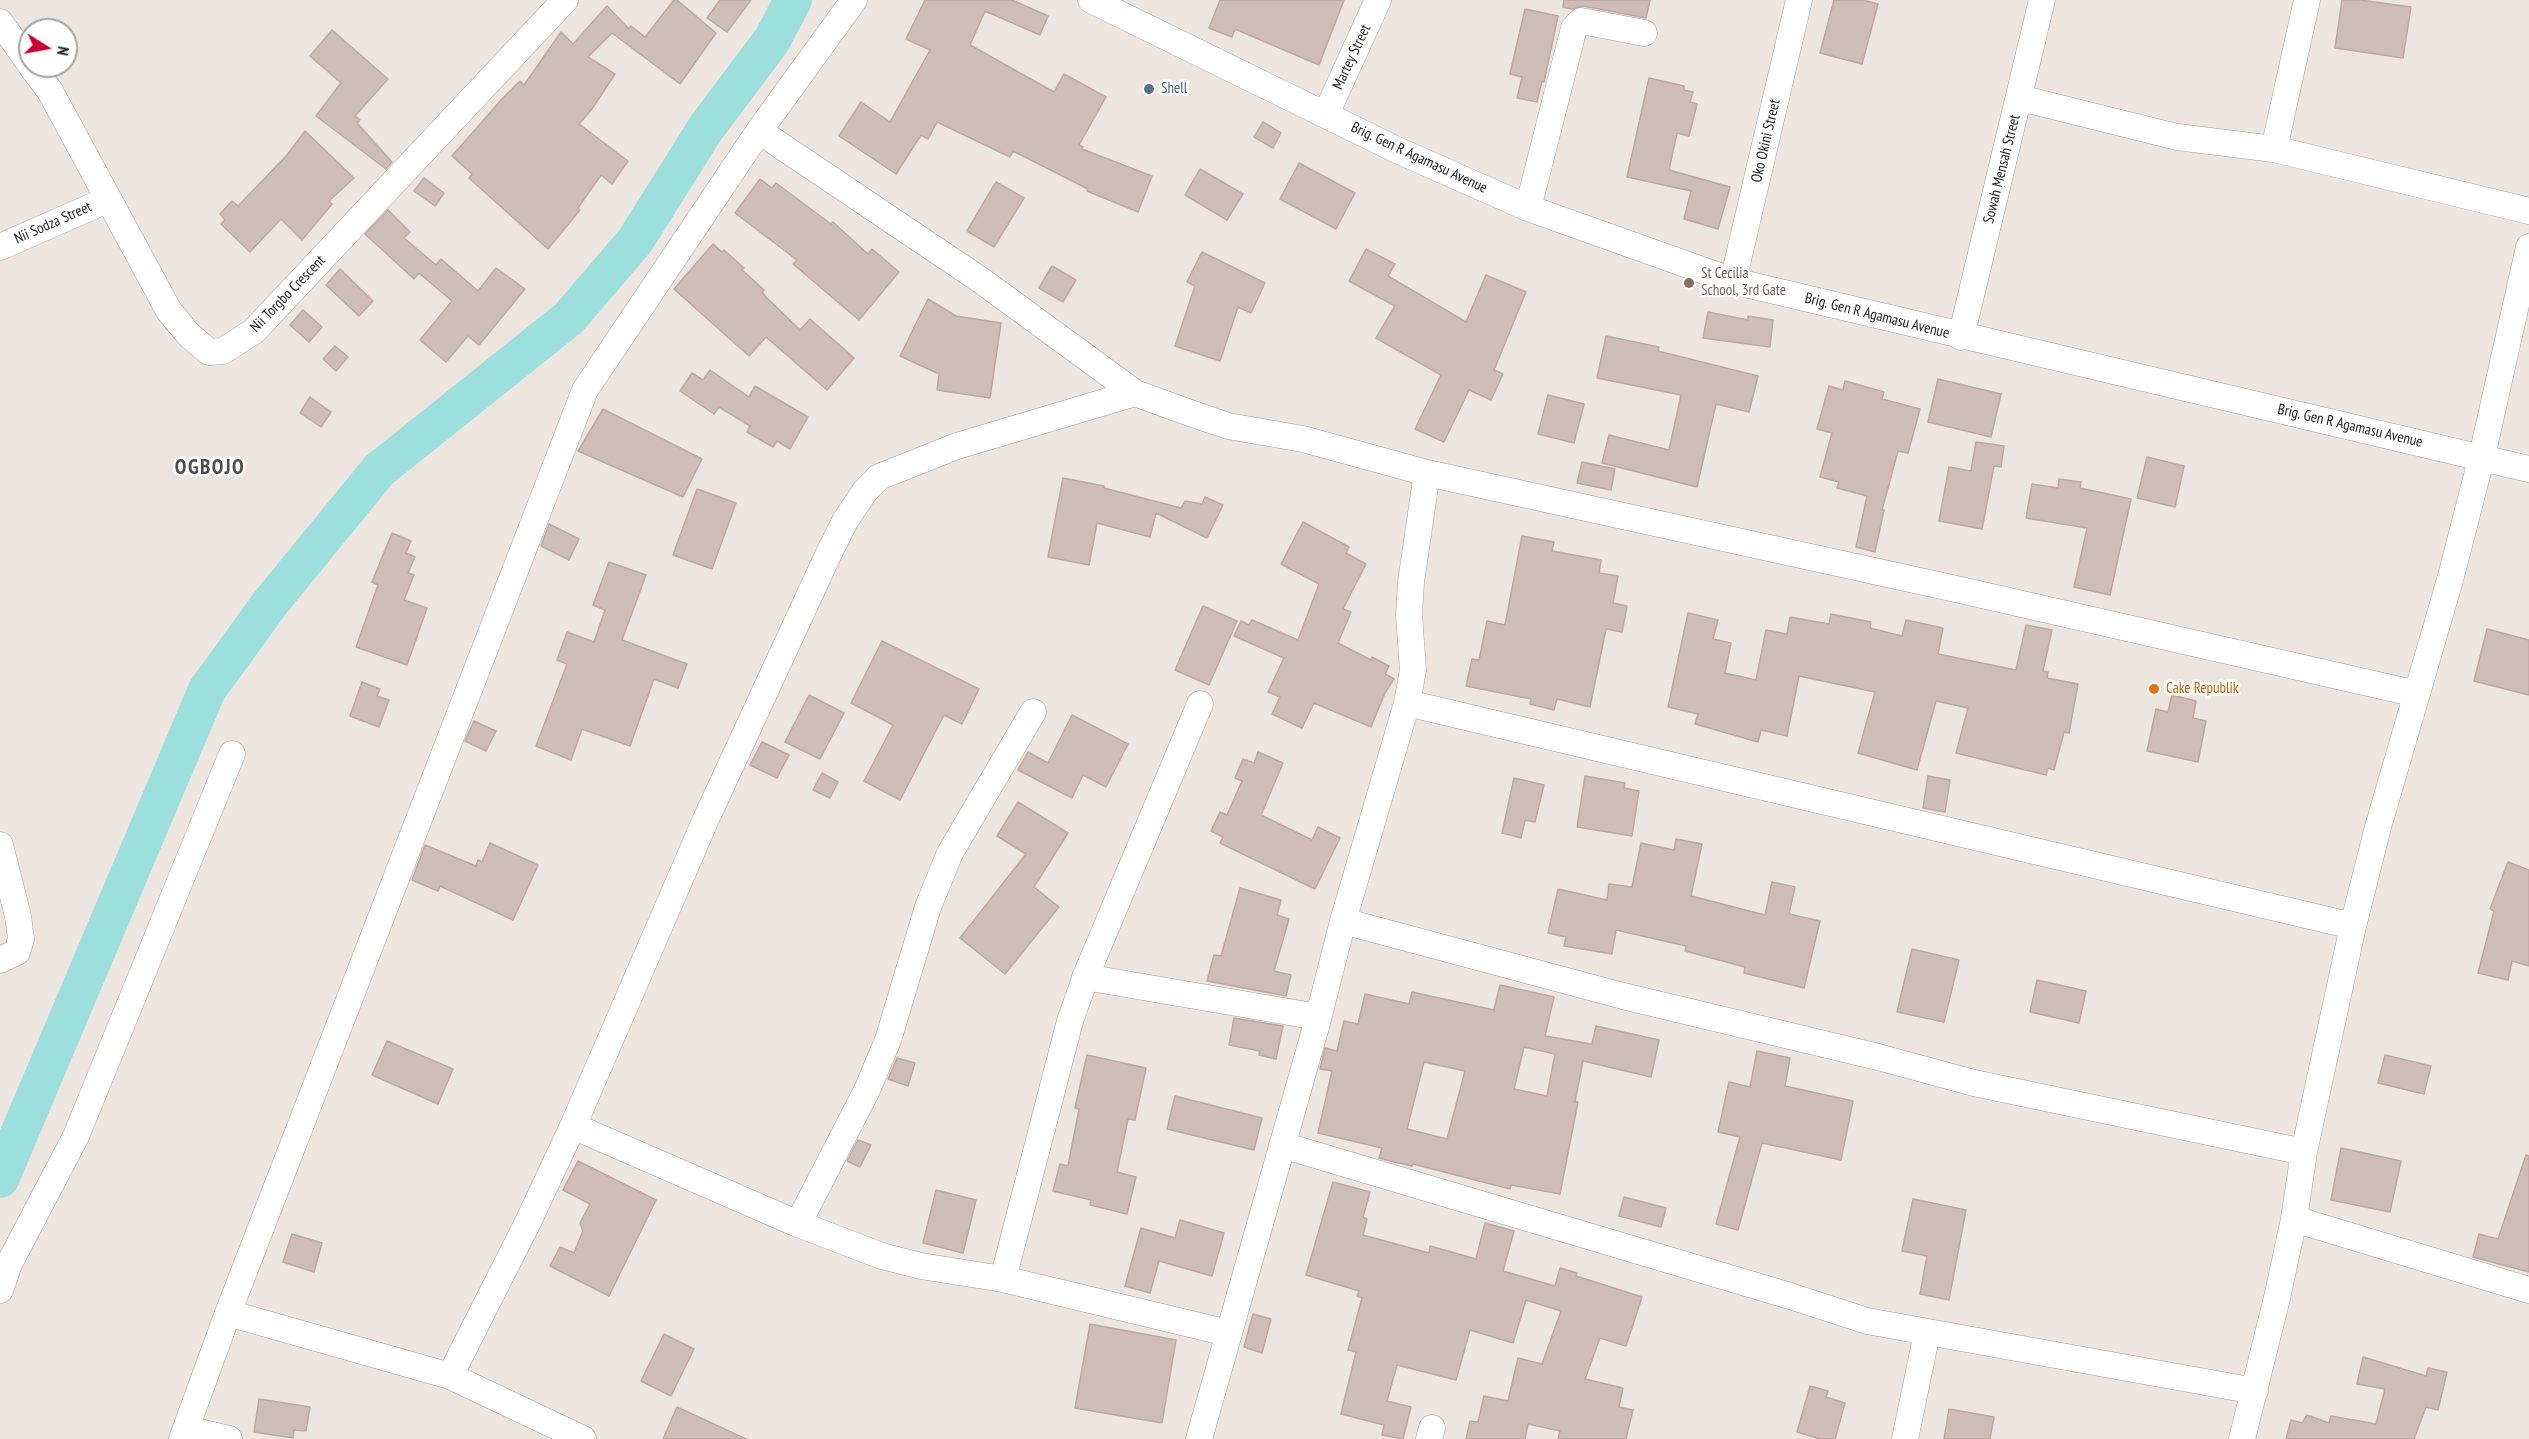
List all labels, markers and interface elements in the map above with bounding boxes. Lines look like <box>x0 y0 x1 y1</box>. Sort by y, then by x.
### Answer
north arrow <box>18 18 78 78</box>
street label: Martey Street <box>1329 22 1375 92</box>
text: N <box>53 45 74 57</box>
place label: Shell <box>1161 80 1187 98</box>
marker: Shell <box>1142 82 1156 96</box>
street label: Oko Okini Street <box>1748 98 1784 184</box>
street label: Sowah Mensah Street <box>1980 113 2024 225</box>
street label: Brig. Gen R Agamasu Avenue <box>1348 118 1490 198</box>
street label: Nii Sodza Street <box>12 198 94 248</box>
street label: Nii Torgbo Crescent <box>247 252 329 336</box>
place label: St Cecilia School, 3rd Gate <box>1701 265 1786 300</box>
marker: St Cecilia School, 3rd Gate <box>1682 276 1696 290</box>
street label: Brig. Gen R Agamasu Avenue <box>1803 289 1951 343</box>
street label: Brig. Gen R Agamasu Avenue <box>2276 401 2424 451</box>
district label: OGBOJO <box>175 455 245 481</box>
place label: Cake Republik <box>2166 680 2239 698</box>
marker: Cake Republik <box>2147 682 2161 696</box>

